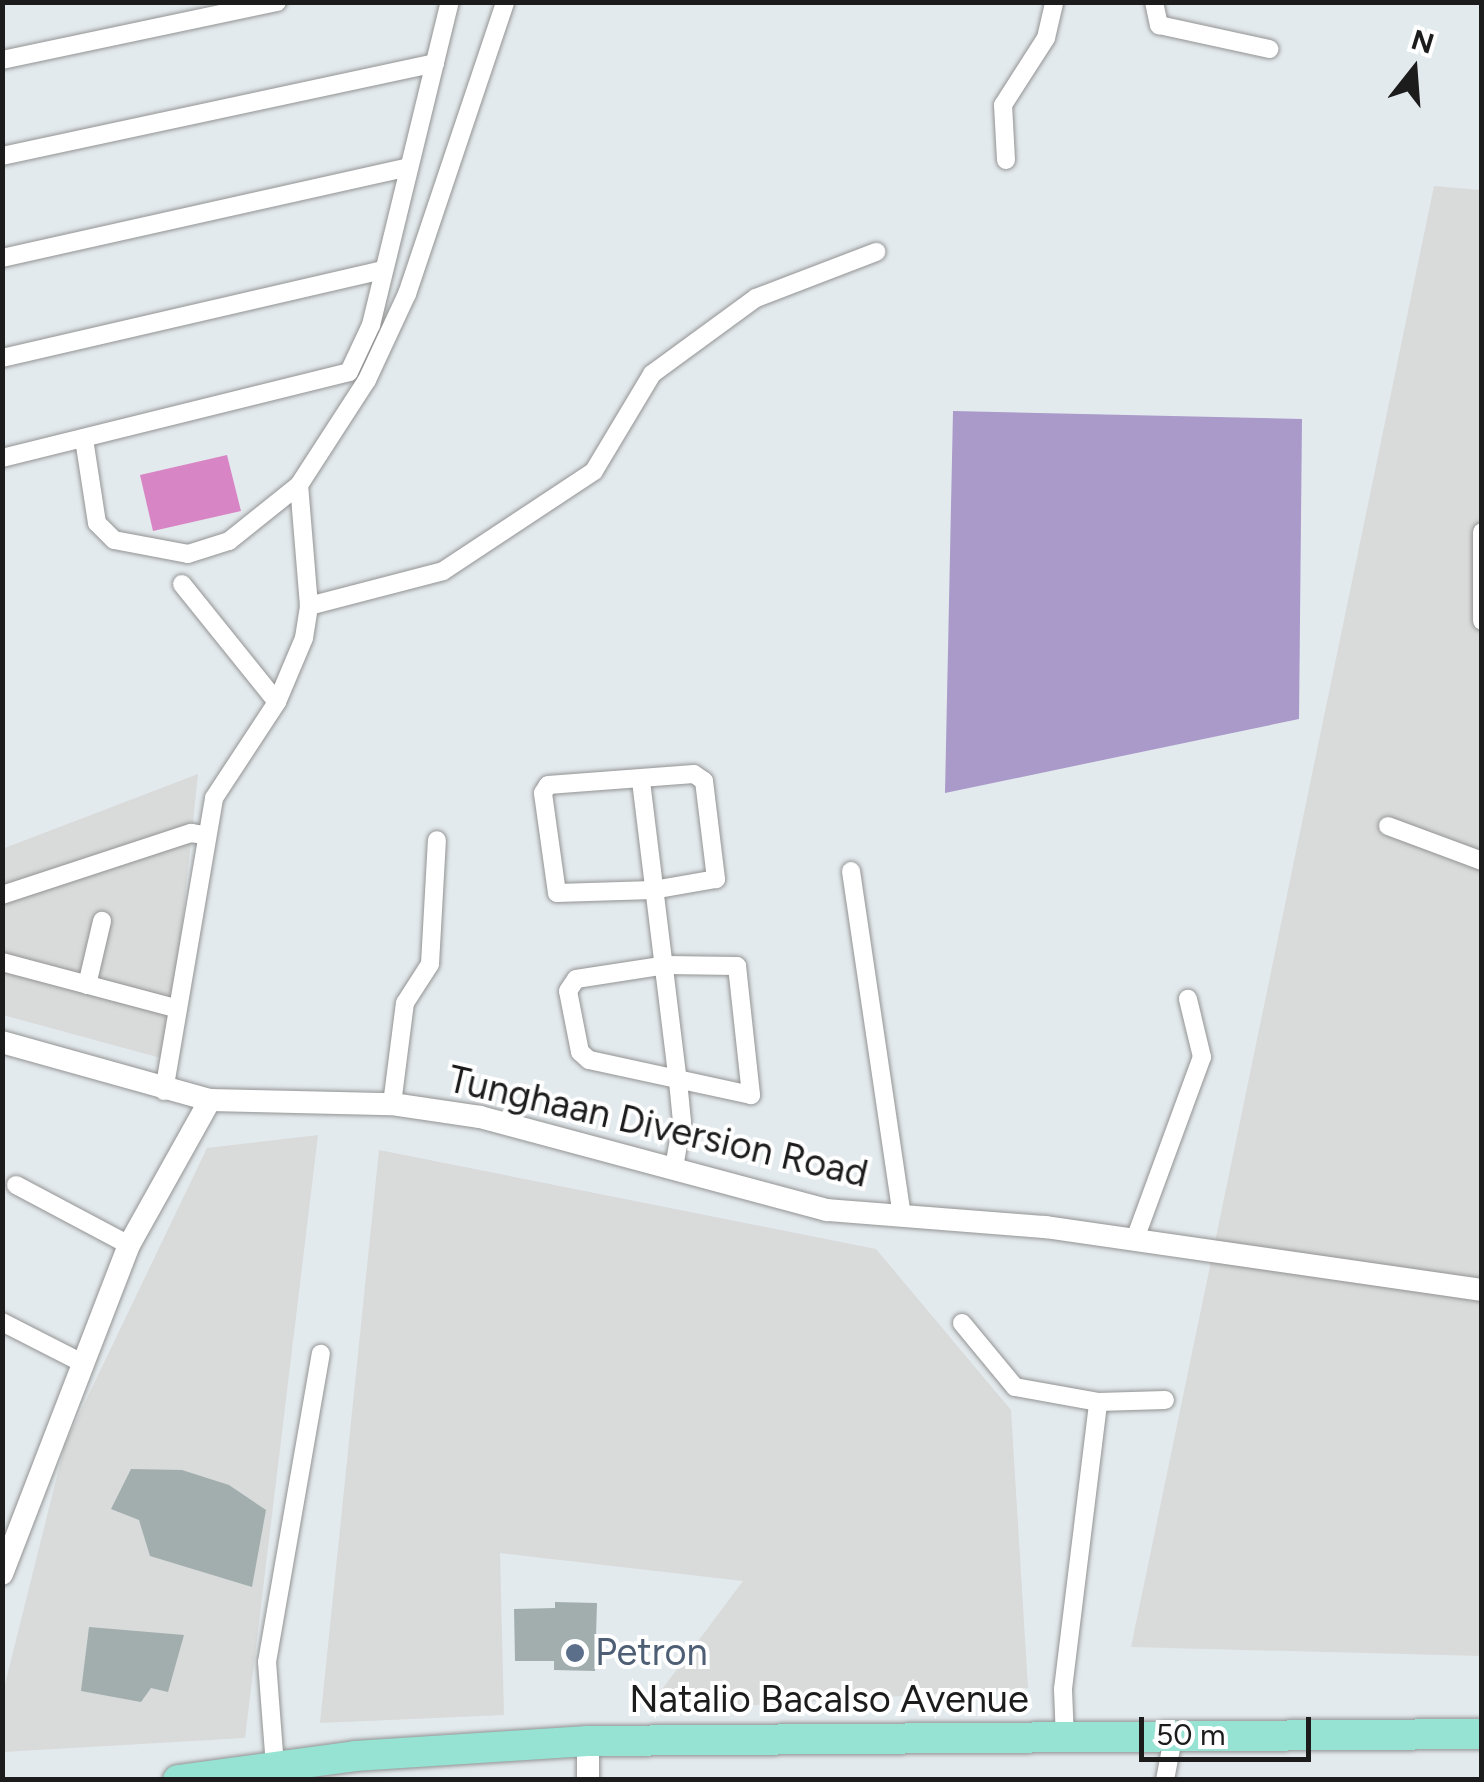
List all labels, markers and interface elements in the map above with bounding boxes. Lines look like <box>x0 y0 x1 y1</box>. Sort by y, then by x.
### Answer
north arrow <box>1364 20 1464 120</box>
text: N <box>1407 22 1438 61</box>
street label: Tunghaan Diversion Road <box>444 1057 872 1197</box>
place label: Petron <box>595 1630 708 1676</box>
marker: Petron <box>564 1642 586 1664</box>
street label: Natalio Bacalso Avenue <box>629 1677 1029 1723</box>
scale bar <box>1144 1697 1316 1759</box>
text: 50 m <box>1156 1716 1225 1753</box>

